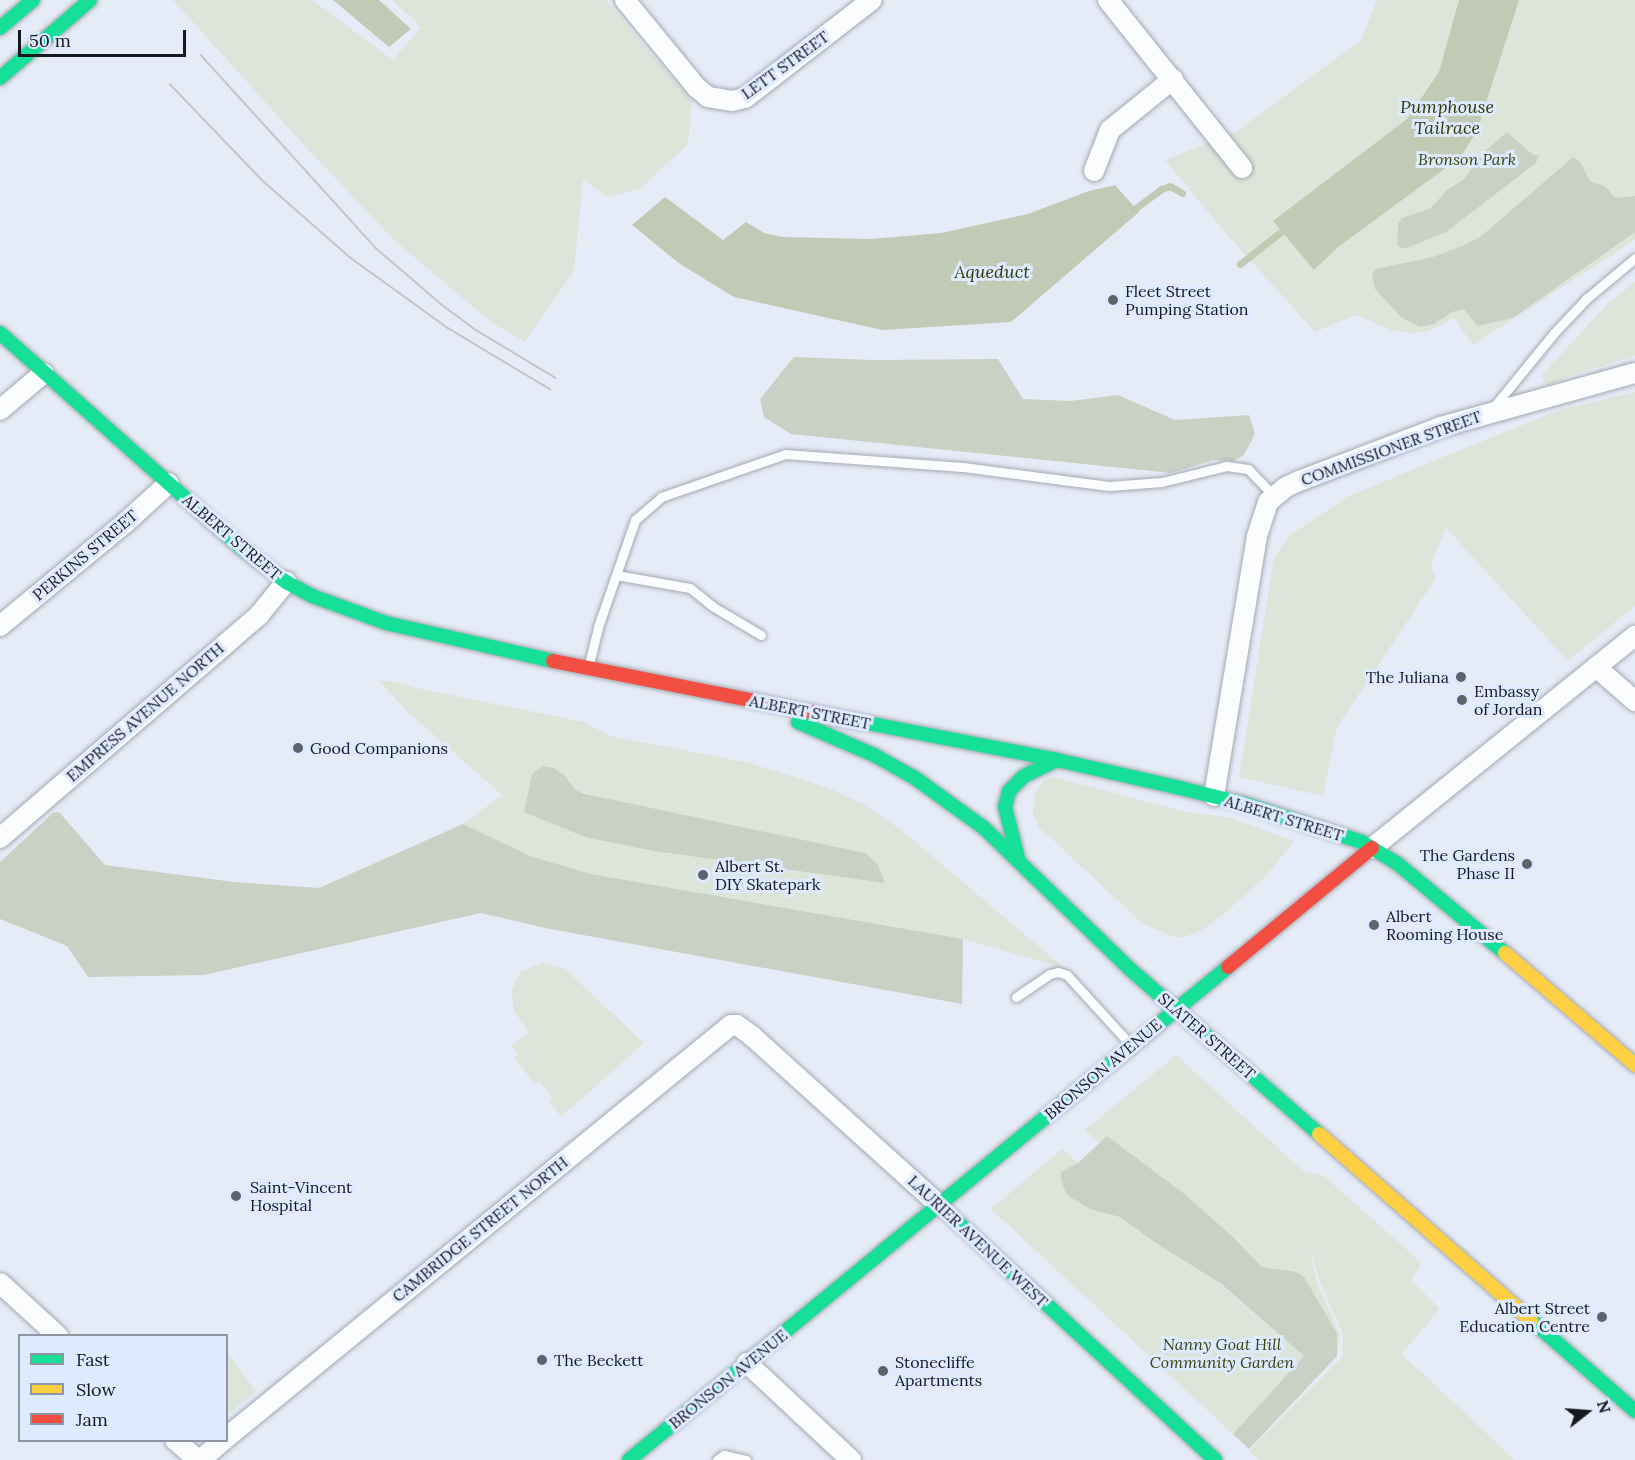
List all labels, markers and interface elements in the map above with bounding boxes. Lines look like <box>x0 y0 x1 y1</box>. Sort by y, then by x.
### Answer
scale bar <box>21 18 189 56</box>
street label: LETT STREET <box>738 27 832 103</box>
text: 50 m <box>29 29 71 52</box>
water label: Pumphouse Tailrace <box>1400 97 1494 140</box>
park label: Bronson Park <box>1418 149 1516 169</box>
water label: Aqueduct <box>954 261 1030 283</box>
place label: Fleet Street Pumping Station <box>1125 281 1248 319</box>
marker: Fleet Street Pumping Station <box>1106 293 1120 307</box>
street label: COMMISSIONER STREET <box>1298 406 1484 490</box>
street label: ALBERT STREET <box>179 490 285 584</box>
street label: PERKINS STREET <box>29 506 141 604</box>
street label: EMPRESS AVENUE NORTH <box>62 638 228 786</box>
place label: The Juliana <box>1366 667 1449 687</box>
marker: The Juliana <box>1454 670 1468 684</box>
place label: Embassy of Jordan <box>1474 681 1542 719</box>
street label: ALBERT STREET <box>748 691 872 733</box>
marker: Embassy of Jordan <box>1455 693 1469 707</box>
place label: Good Companions <box>310 738 448 758</box>
marker: Good Companions <box>291 741 305 755</box>
street label: ALBERT STREET <box>1222 791 1346 845</box>
place label: The Gardens Phase II <box>1420 845 1515 883</box>
place label: Albert St. DIY Skatepark <box>715 856 820 894</box>
marker: The Gardens Phase II <box>1520 857 1534 871</box>
marker: Albert St. DIY Skatepark <box>696 868 710 882</box>
place label: Albert Rooming House <box>1386 906 1503 944</box>
marker: Albert Rooming House <box>1367 918 1381 932</box>
street label: SLATER STREET <box>1155 989 1259 1083</box>
street label: BRONSON AVENUE <box>1041 1015 1165 1123</box>
street label: CAMBRIDGE STREET NORTH <box>388 1152 572 1306</box>
street label: LAURIER AVENUE WEST <box>904 1171 1052 1311</box>
place label: Saint-Vincent Hospital <box>250 1177 352 1215</box>
marker: Saint-Vincent Hospital <box>227 1187 245 1205</box>
place label: Albert Street Education Centre <box>1459 1298 1590 1336</box>
marker: Albert Street Education Centre <box>1595 1310 1609 1324</box>
street label: BRONSON AVENUE <box>665 1325 791 1433</box>
legend <box>18 1334 228 1442</box>
park label: Nanny Goat Hill Community Garden <box>1150 1334 1294 1372</box>
text: Fast <box>76 1348 110 1371</box>
place label: The Beckett <box>554 1350 643 1370</box>
place label: Stonecliffe Apartments <box>895 1352 982 1390</box>
marker: The Beckett <box>535 1353 549 1367</box>
marker: Stonecliffe Apartments <box>876 1364 890 1378</box>
text: Slow <box>76 1378 116 1401</box>
north arrow <box>1557 1382 1617 1442</box>
text: N <box>1593 1398 1616 1416</box>
text: Jam <box>76 1408 108 1431</box>

